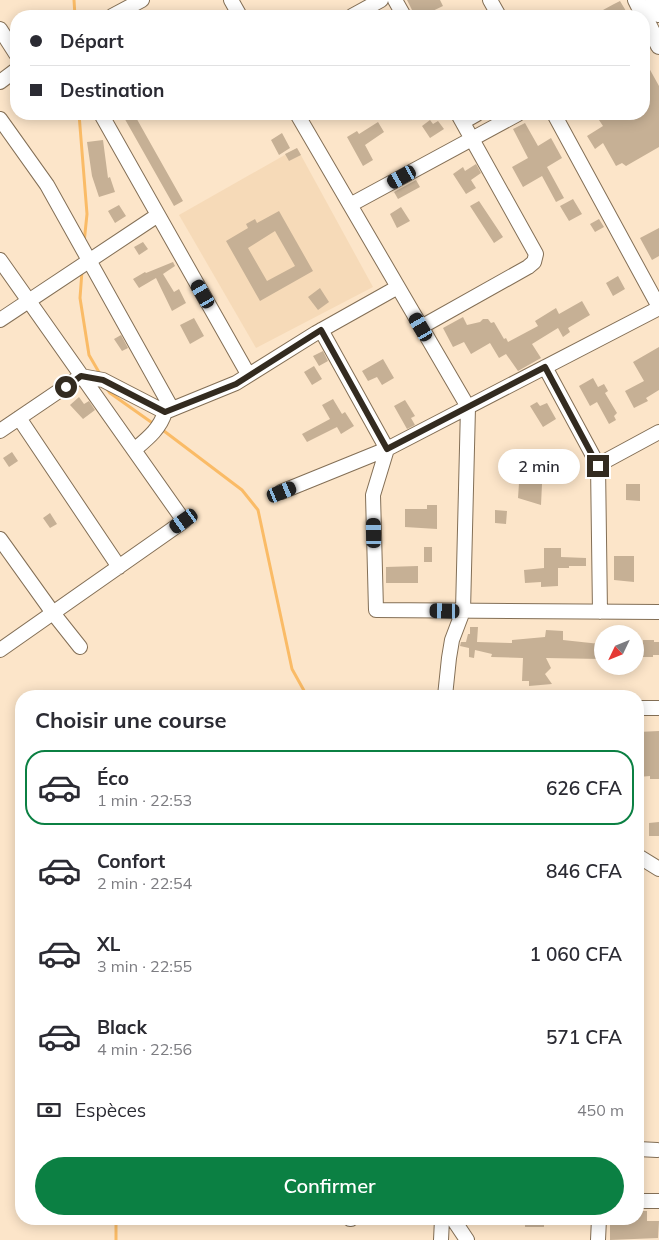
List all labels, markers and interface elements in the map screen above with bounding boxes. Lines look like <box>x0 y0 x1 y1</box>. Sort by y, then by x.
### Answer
text: Départ <box>60 29 124 53</box>
text: Destination <box>60 78 165 102</box>
car <box>385 163 418 191</box>
car <box>189 277 216 311</box>
car <box>407 310 434 344</box>
route start <box>55 376 77 398</box>
callout: 2 min <box>498 448 580 484</box>
route end <box>587 455 609 477</box>
text: 2 min <box>518 456 560 476</box>
car <box>265 479 298 505</box>
car <box>167 506 200 536</box>
car <box>366 518 381 548</box>
car <box>429 603 460 619</box>
north arrow <box>594 625 644 675</box>
map controls <box>594 625 644 675</box>
text: Choisir une course <box>35 706 227 734</box>
icon: car <box>37 765 82 810</box>
text: Éco <box>97 766 129 790</box>
text: 626 CFA <box>546 776 622 800</box>
text: 1 min · 22:53 <box>97 790 192 810</box>
icon: car <box>37 848 82 893</box>
text: Confort <box>97 849 165 873</box>
text: 846 CFA <box>546 859 622 883</box>
text: 2 min · 22:54 <box>97 873 192 893</box>
icon: car <box>37 931 82 976</box>
text: XL <box>97 932 120 956</box>
text: 1 060 CFA <box>529 942 622 966</box>
text: 3 min · 22:55 <box>97 956 192 976</box>
icon: car <box>37 1014 82 1059</box>
text: Black <box>97 1015 147 1039</box>
text: 571 CFA <box>546 1025 622 1049</box>
text: 4 min · 22:56 <box>97 1039 192 1059</box>
icon: cash <box>35 1096 63 1124</box>
text: Espèces <box>75 1098 146 1122</box>
text: 450 m <box>577 1100 624 1120</box>
button: Confirmer <box>35 1157 624 1215</box>

